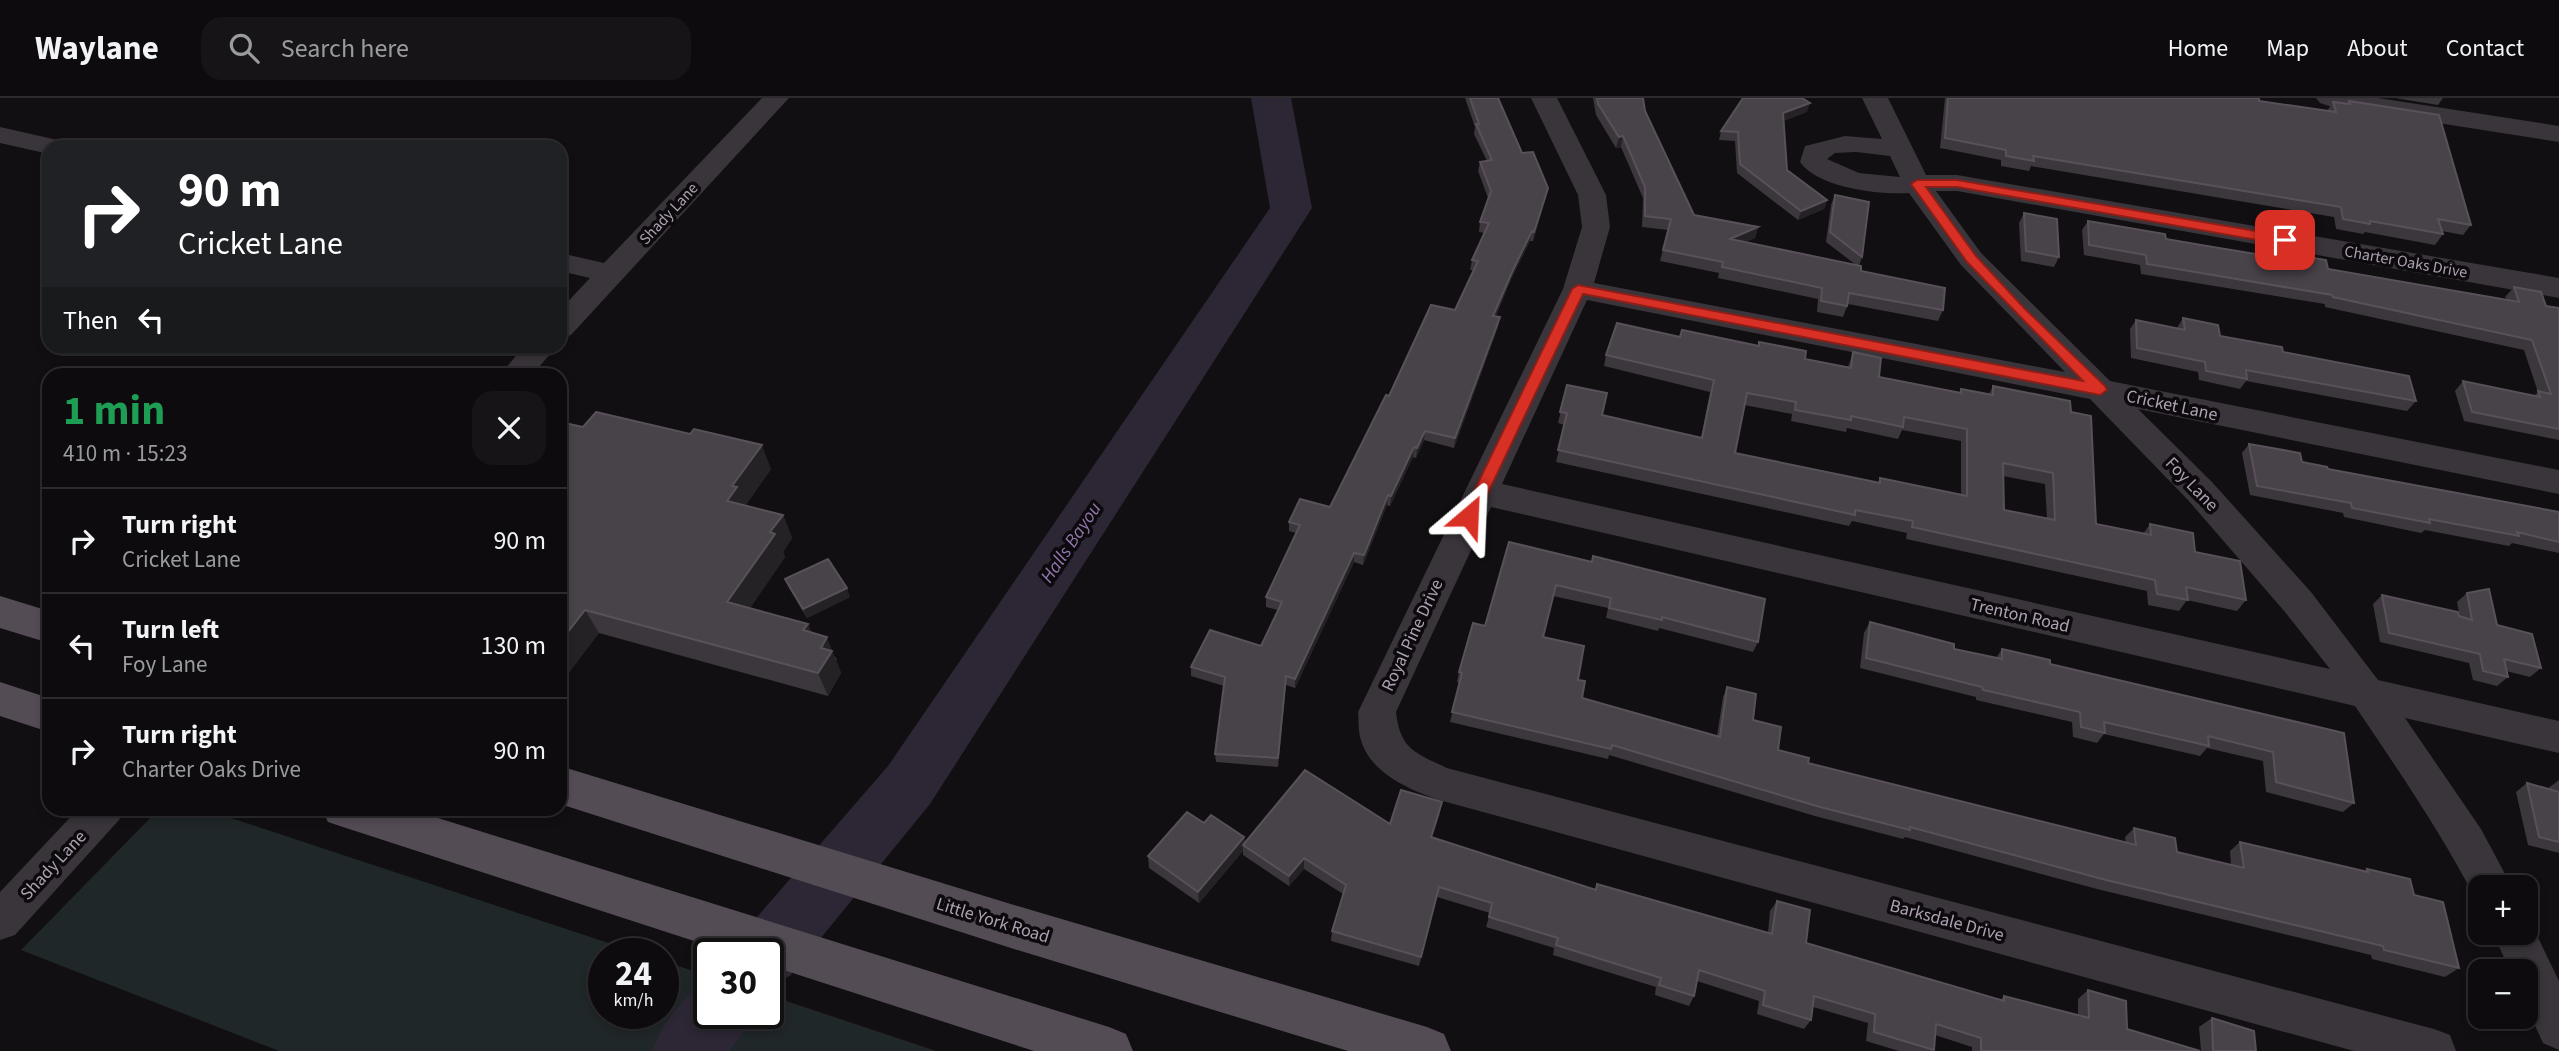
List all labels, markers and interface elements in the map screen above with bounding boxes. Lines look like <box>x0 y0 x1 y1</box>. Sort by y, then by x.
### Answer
search box <box>201 17 691 80</box>
text: Waylane <box>35 25 159 72</box>
icon: search <box>225 29 263 67</box>
text: Search here <box>281 30 409 67</box>
text: Home <box>2168 31 2228 66</box>
text: Map <box>2266 31 2309 66</box>
text: About <box>2347 31 2408 66</box>
text: Contact <box>2446 31 2524 66</box>
text: 90 m <box>178 156 282 226</box>
icon: right <box>63 168 154 259</box>
street label: Shady Lane <box>634 178 703 249</box>
pin <box>2255 210 2315 270</box>
text: Cricket Lane <box>178 221 343 267</box>
icon: arrive <box>2266 221 2304 259</box>
street label: Charter Oaks Drive <box>2343 240 2469 284</box>
icon: left <box>132 301 170 339</box>
text: Then <box>63 302 118 339</box>
text: 1 min <box>63 381 165 441</box>
street label: Cricket Lane <box>2124 384 2220 427</box>
button: close <box>472 391 546 465</box>
text: 410 m · 15:23 <box>63 437 187 470</box>
street label: Foy Lane <box>2159 452 2224 517</box>
position arrow <box>1432 479 1506 553</box>
water label: Halls Bayou <box>1034 497 1108 589</box>
text: Turn right <box>122 506 237 543</box>
icon: right <box>63 522 101 560</box>
text: 90 m <box>493 522 546 559</box>
text: Cricket Lane <box>122 543 241 576</box>
street label: Royal Pine Drive <box>1376 575 1449 695</box>
street label: Trenton Road <box>1968 592 2072 639</box>
text: Turn left <box>122 611 219 648</box>
icon: left <box>63 627 101 665</box>
text: 130 m <box>480 627 546 664</box>
text: Foy Lane <box>122 648 208 681</box>
text: Turn right <box>122 716 237 753</box>
icon: right <box>63 732 101 770</box>
text: 90 m <box>493 732 546 769</box>
text: Charter Oaks Drive <box>122 753 301 786</box>
street label: Shady Lane <box>15 825 92 906</box>
map controls <box>2468 875 2538 1029</box>
button: + <box>2468 875 2538 945</box>
street label: Little York Road <box>933 891 1052 950</box>
street label: Barksdale Drive <box>1887 893 2007 948</box>
speed limit sign: 30 <box>693 938 784 1029</box>
text: 24 <box>615 949 652 999</box>
button: − <box>2468 959 2538 1029</box>
text: km/h <box>614 988 653 1013</box>

